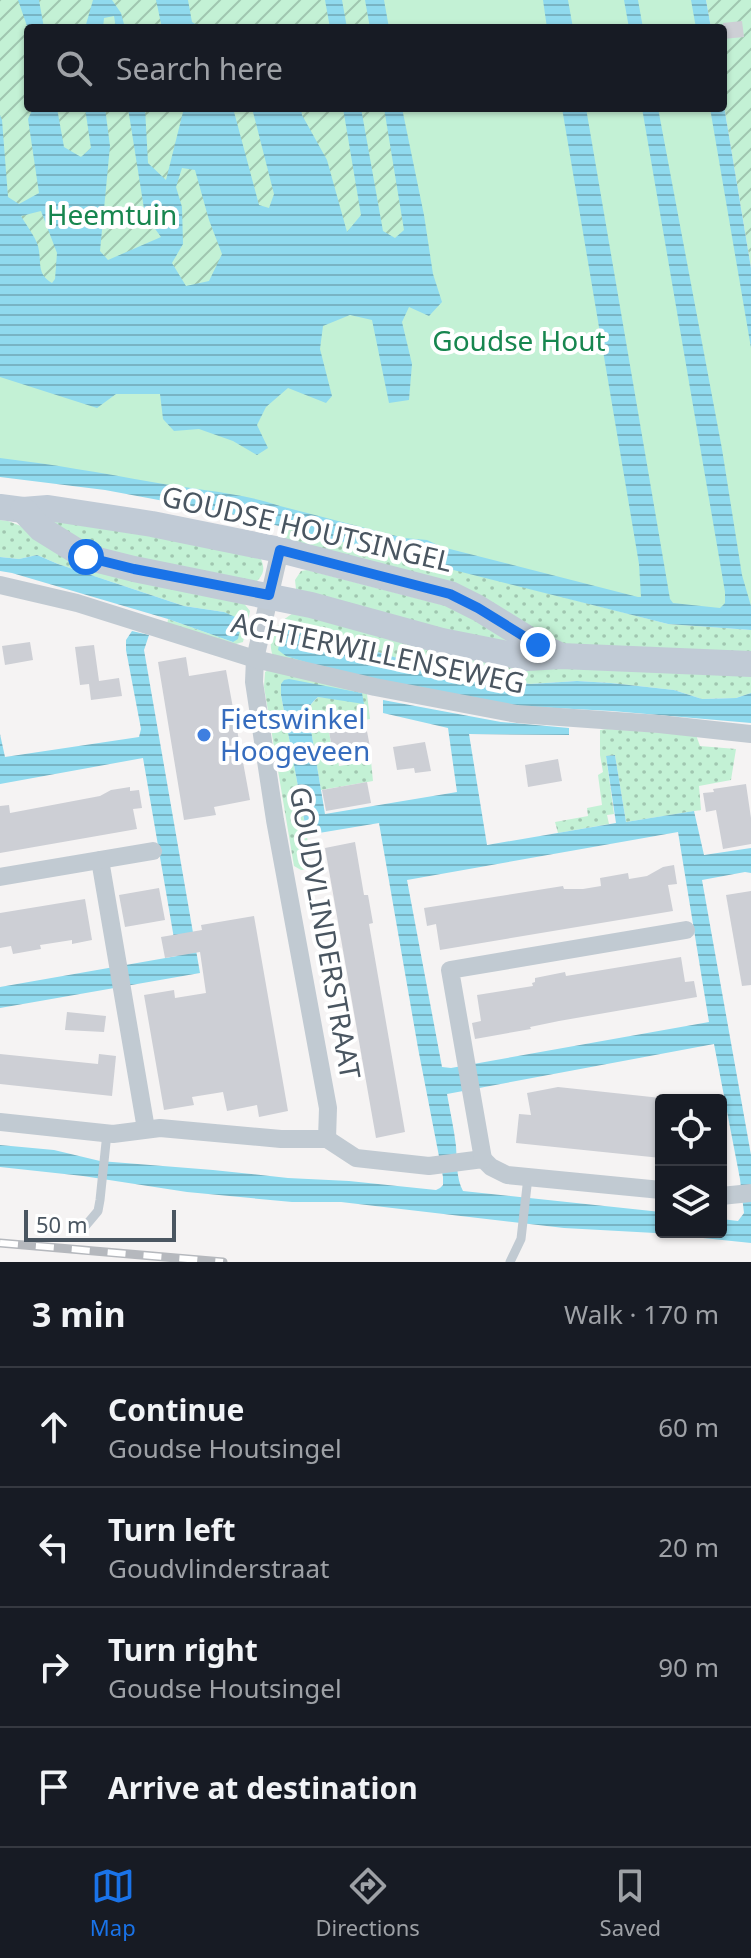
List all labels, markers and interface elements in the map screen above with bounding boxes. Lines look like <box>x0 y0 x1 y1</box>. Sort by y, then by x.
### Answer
search box <box>24 24 727 112</box>
icon: search <box>52 46 96 90</box>
text: Search here <box>116 48 283 89</box>
park label: Heemtuin <box>47 195 177 233</box>
park label: Goudse Hout <box>432 321 606 359</box>
street label: GOUDSE HOUTSINGEL <box>158 476 456 580</box>
route start <box>68 539 104 575</box>
street label: ACHTERWILLENSEWEG <box>228 602 528 702</box>
route end <box>520 627 556 663</box>
place label: Fietswinkel Hoogeveen <box>220 699 370 769</box>
marker: Fietswinkel Hoogeveen <box>195 726 213 744</box>
street label: GOUDVLINDERSTRAAT <box>282 784 370 1082</box>
map controls <box>655 1094 727 1238</box>
button: locate <box>655 1094 727 1166</box>
button: layers <box>655 1166 727 1238</box>
scale bar <box>24 1206 176 1242</box>
text: 50 m <box>36 1209 87 1239</box>
text: 3 min <box>32 1291 126 1337</box>
text: Walk · 170 m <box>564 1296 719 1332</box>
text: Continue <box>108 1389 244 1430</box>
icon: ahead <box>32 1405 76 1449</box>
text: 60 m <box>658 1409 719 1445</box>
text: Goudse Houtsingel <box>108 1430 342 1466</box>
text: Turn left <box>108 1509 236 1550</box>
icon: left <box>32 1525 76 1569</box>
text: 20 m <box>658 1529 719 1565</box>
text: Goudvlinderstraat <box>108 1550 329 1586</box>
text: Turn right <box>108 1629 258 1670</box>
icon: right <box>32 1645 76 1689</box>
text: 90 m <box>658 1649 719 1685</box>
text: Goudse Houtsingel <box>108 1670 342 1706</box>
icon: arrive <box>32 1765 76 1809</box>
text: Arrive at destination <box>108 1767 418 1808</box>
tab: Map <box>90 1864 136 1942</box>
tab: Directions <box>315 1864 420 1942</box>
tab: Saved <box>600 1864 661 1942</box>

